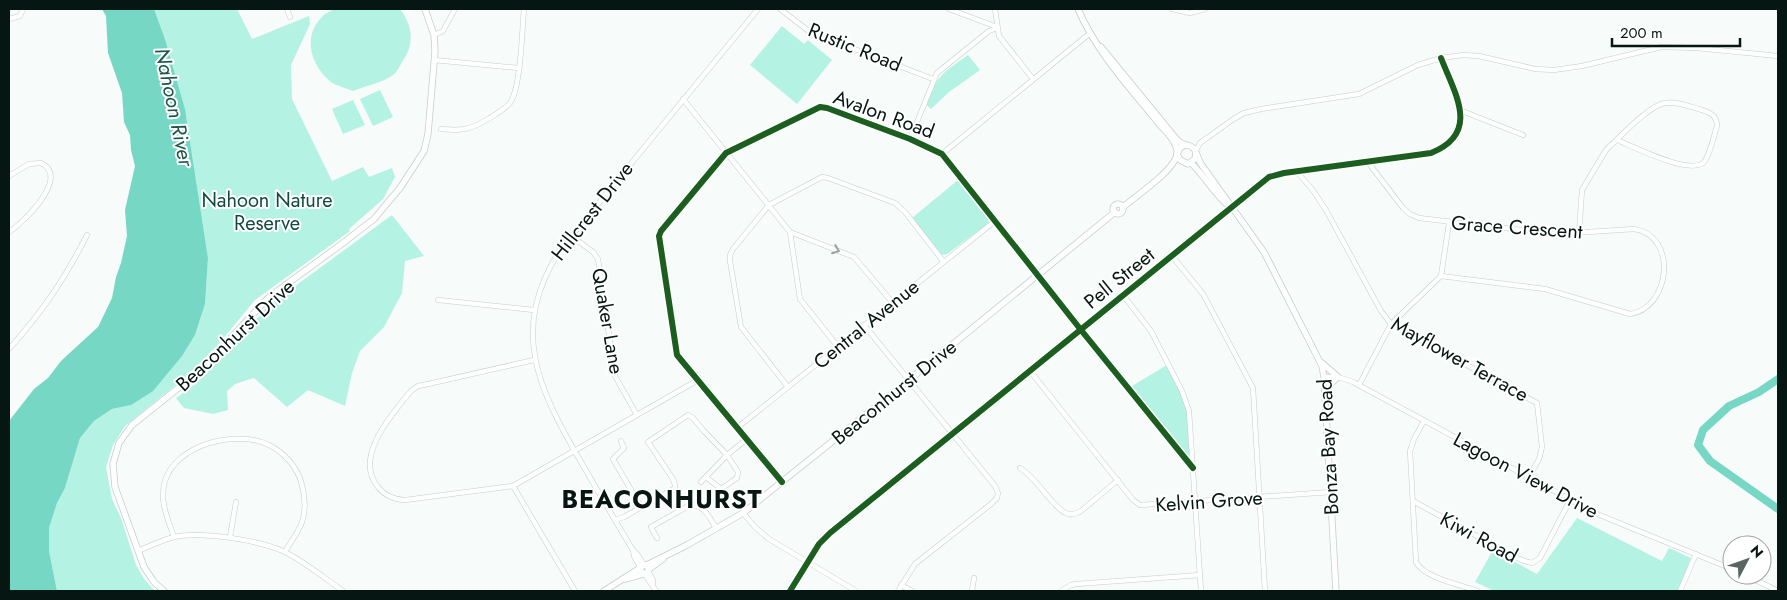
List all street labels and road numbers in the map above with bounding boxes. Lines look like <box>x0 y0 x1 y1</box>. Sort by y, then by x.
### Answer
street label: Rustic Road <box>804 16 906 79</box>
street label: Avalon Road <box>829 83 938 146</box>
street label: Hillcrest Drive <box>545 156 640 267</box>
street label: Grace Crescent <box>1450 208 1584 247</box>
street label: Pell Street <box>1078 241 1161 316</box>
street label: Quaker Lane <box>584 266 631 376</box>
street label: Beaconhurst Drive <box>169 273 301 398</box>
street label: Central Avenue <box>807 273 925 376</box>
street label: Mayflower Terrace <box>1386 310 1534 409</box>
street label: Beaconhurst Drive <box>826 333 963 452</box>
street label: Bonza Bay Road <box>1310 378 1347 516</box>
street label: Lagoon View Drive <box>1448 425 1604 526</box>
street label: Kelvin Grove <box>1154 483 1264 520</box>
street label: Kiwi Road <box>1435 505 1523 570</box>

